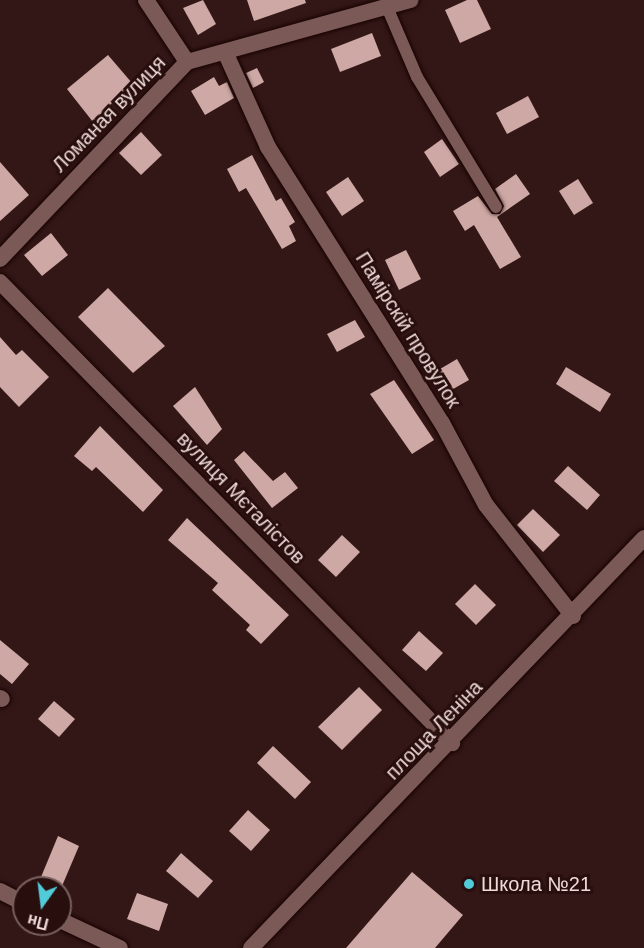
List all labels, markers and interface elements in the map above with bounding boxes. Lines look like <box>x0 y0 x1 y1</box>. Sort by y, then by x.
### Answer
street label: Ломаная вулиця <box>47 51 171 177</box>
street label: Памірскій провулок <box>350 248 466 412</box>
street label: вулиця Мєталістов <box>172 427 310 569</box>
street label: площа Леніна <box>381 675 487 785</box>
place label: Школа №21 <box>481 872 591 896</box>
north arrow <box>12 876 72 936</box>
marker: Школа №21 <box>462 877 476 891</box>
text: Пн <box>26 911 50 933</box>

